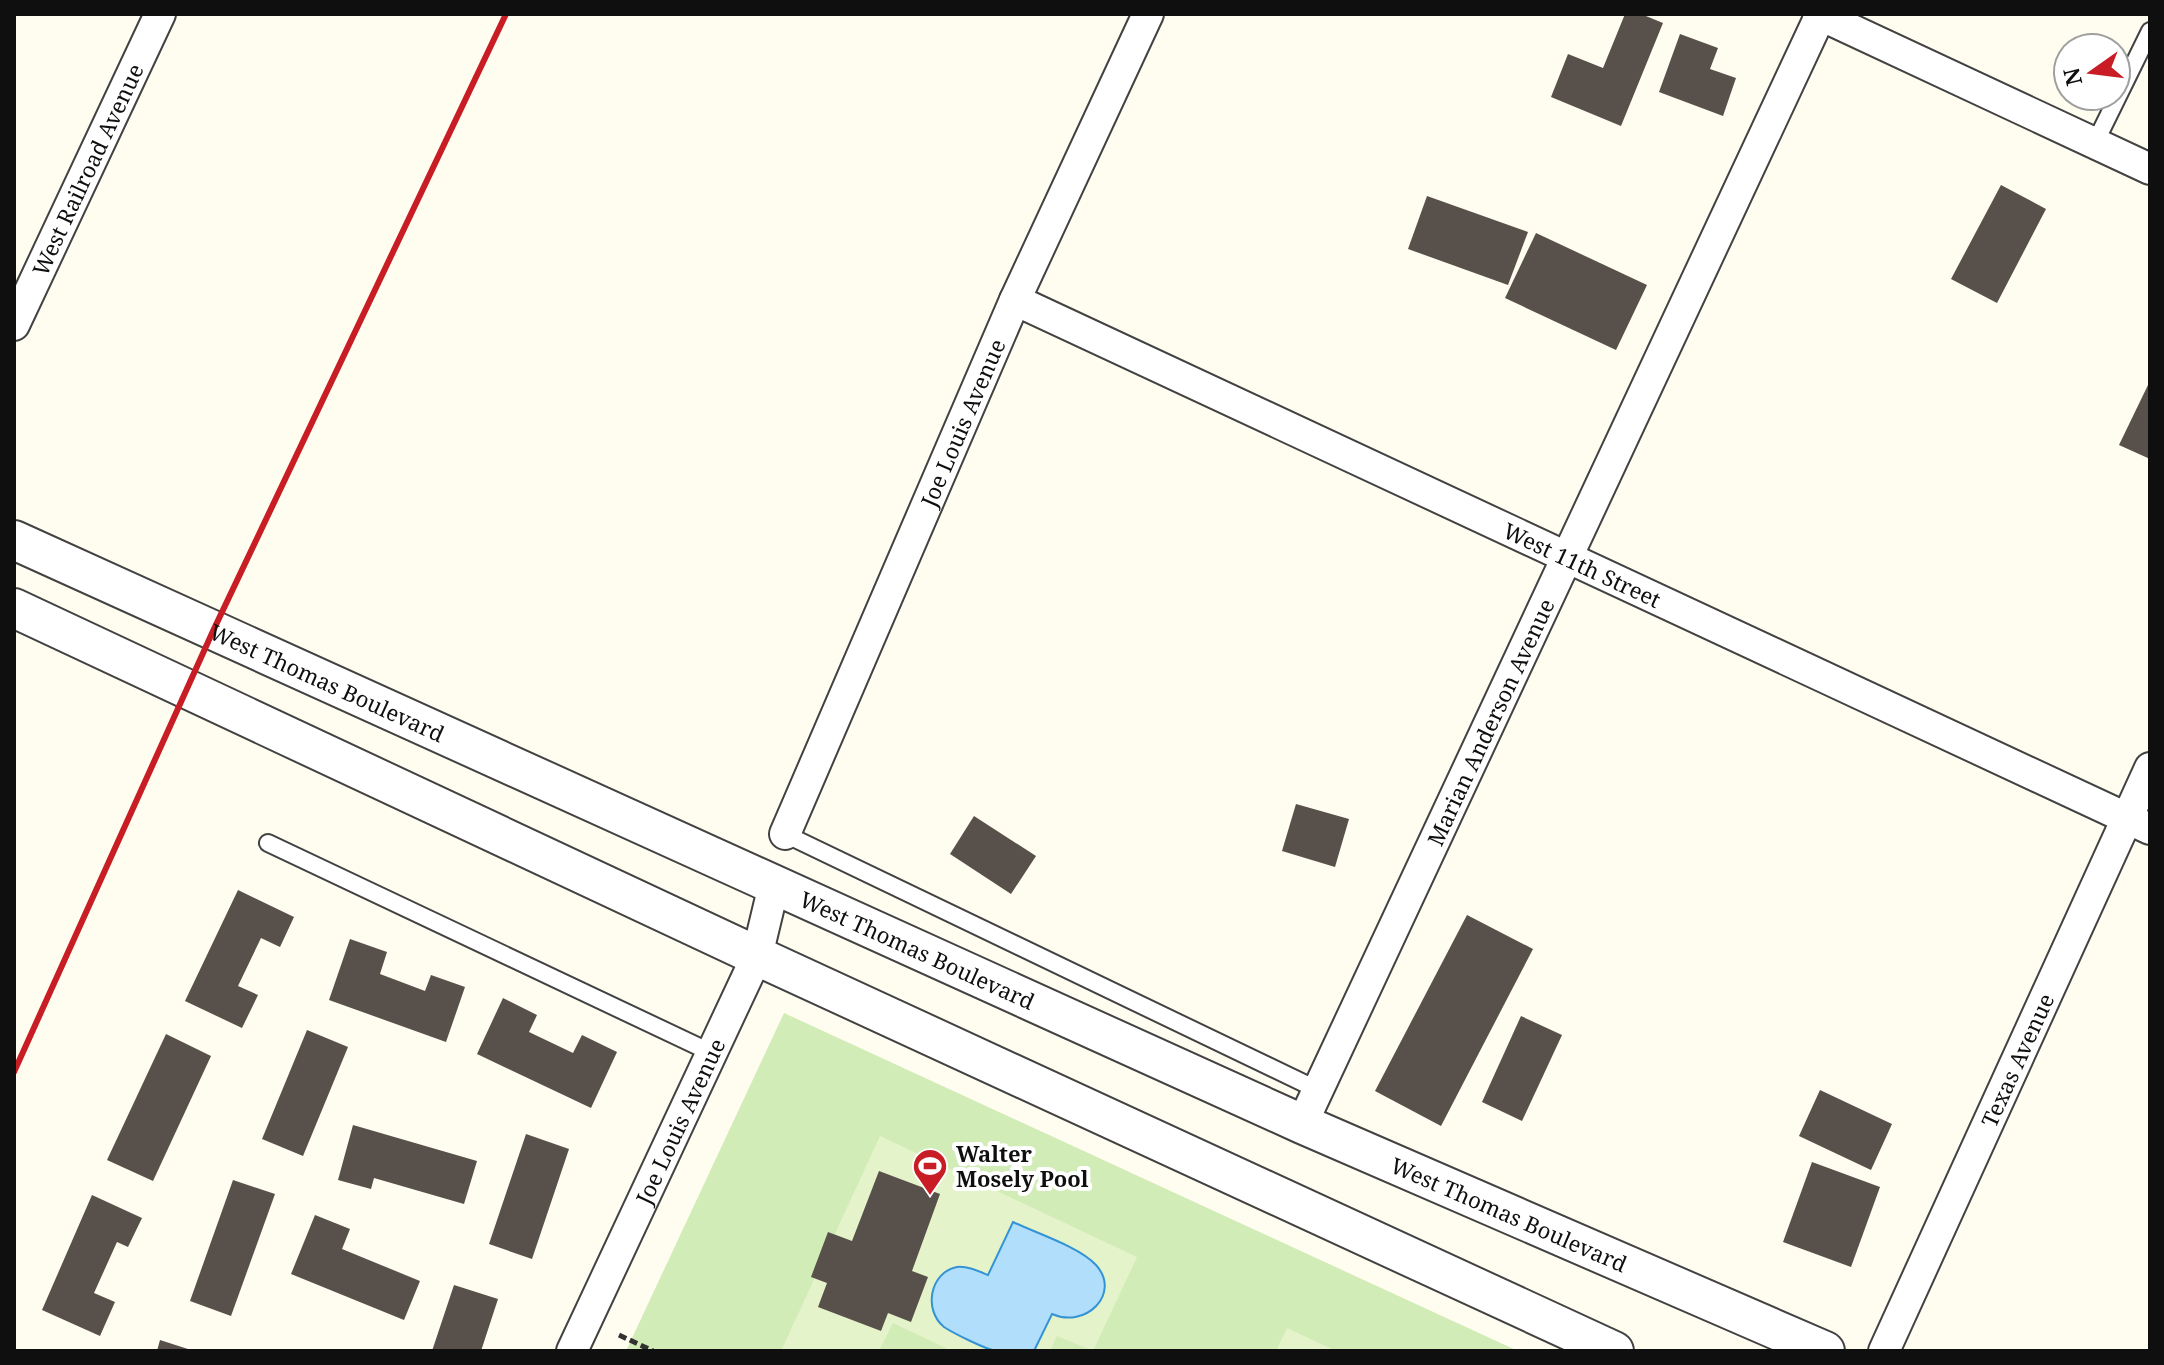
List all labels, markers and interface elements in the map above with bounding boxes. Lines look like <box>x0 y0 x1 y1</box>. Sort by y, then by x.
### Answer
north arrow <box>2052 32 2132 112</box>
street label: West Railroad Avenue <box>24 58 150 280</box>
text: N <box>2055 65 2088 89</box>
street label: Joe Louis Avenue <box>912 334 1012 512</box>
street label: West 11th Street <box>1499 515 1666 614</box>
street label: Marian Anderson Avenue <box>1419 593 1561 850</box>
street label: West Thomas Boulevard <box>205 616 450 749</box>
street label: West Thomas Boulevard <box>795 883 1040 1016</box>
street label: Texas Avenue <box>1973 988 2060 1131</box>
street label: Joe Louis Avenue <box>628 1033 731 1210</box>
place label: Walter Mosely Pool <box>956 1138 1089 1193</box>
sports icon: Walter Mosely Pool <box>911 1147 949 1197</box>
street label: West Thomas Boulevard <box>1386 1149 1632 1279</box>

